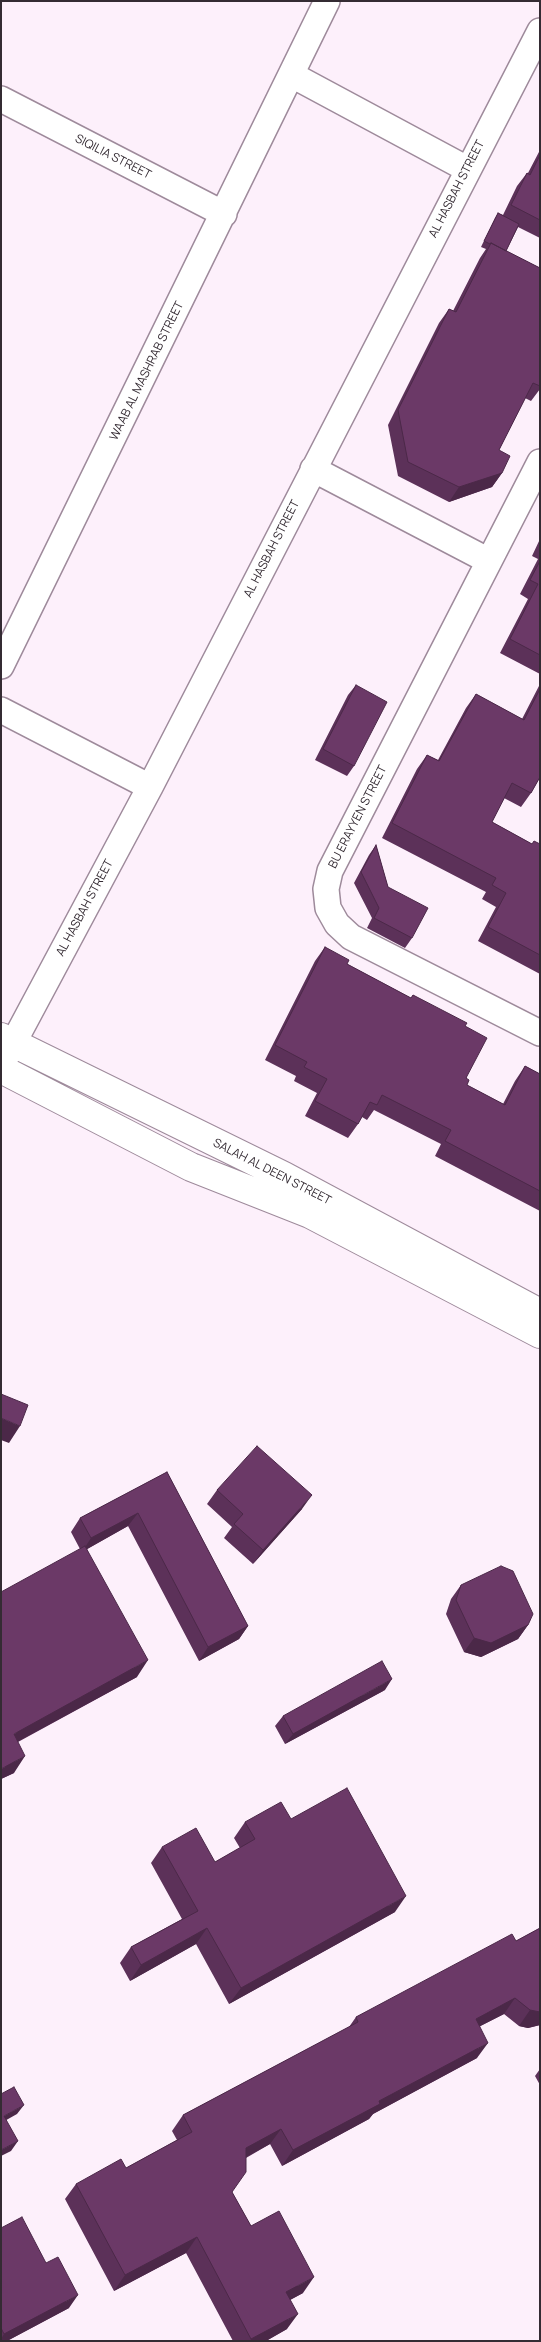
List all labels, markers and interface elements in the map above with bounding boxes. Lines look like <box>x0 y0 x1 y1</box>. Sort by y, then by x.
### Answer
street label: SIQILIA STREET <box>72 132 154 182</box>
street label: AL HASBAH STREET <box>426 138 488 240</box>
street label: WAAB AL MASHRAB STREET <box>107 299 187 443</box>
street label: AL HASBAH STREET <box>241 498 303 600</box>
street label: BU ERAYYEN STREET <box>326 763 390 871</box>
street label: AL HASBAH STREET <box>53 857 117 959</box>
street label: SALAH AL DEEN STREET <box>210 1136 334 1208</box>

